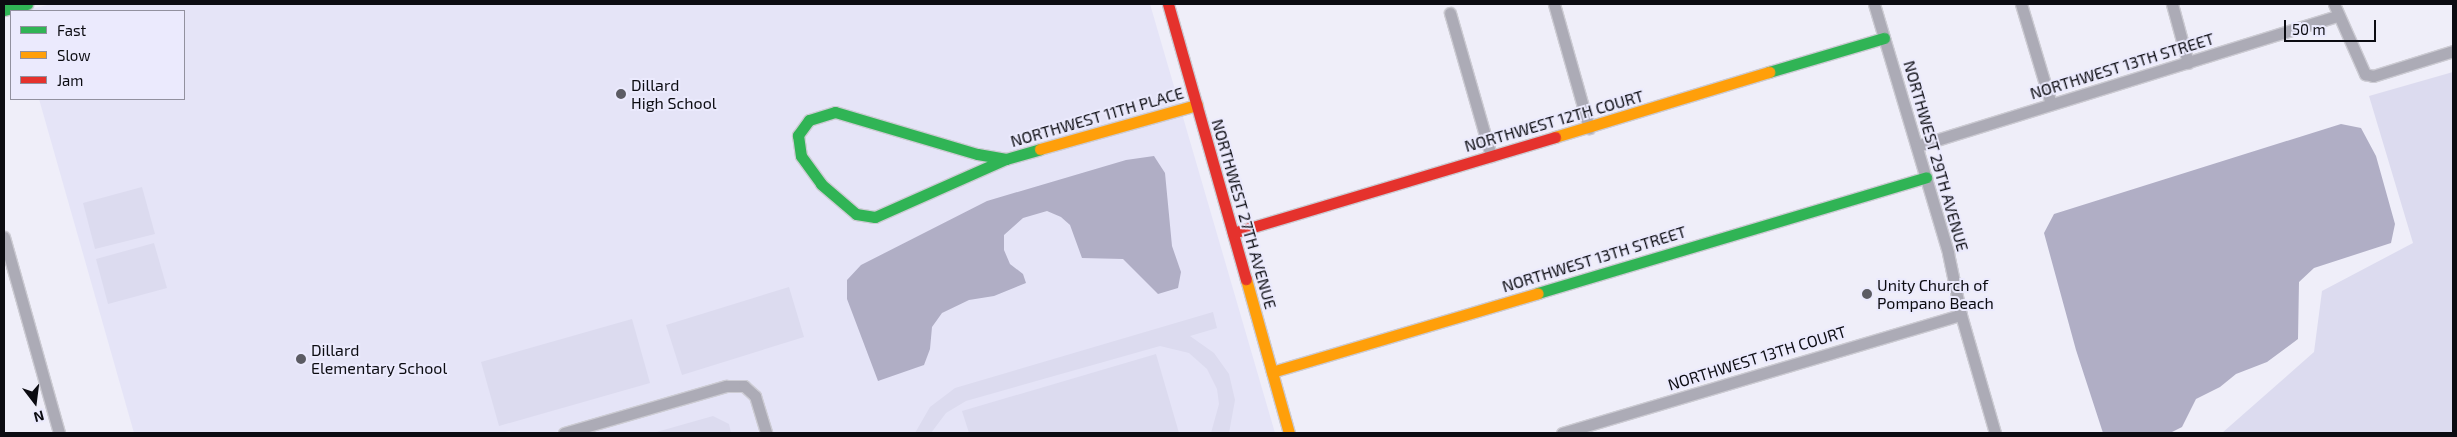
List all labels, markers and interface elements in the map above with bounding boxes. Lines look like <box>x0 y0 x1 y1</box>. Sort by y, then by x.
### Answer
legend <box>10 10 185 100</box>
scale bar <box>2287 10 2380 42</box>
text: 50 m <box>2292 20 2326 38</box>
text: Fast <box>57 21 86 39</box>
street label: NORTHWEST 13TH STREET <box>2027 29 2217 103</box>
text: Slow <box>57 46 91 64</box>
street label: NORTHWEST 29TH AVENUE <box>1899 58 1973 254</box>
text: Jam <box>57 71 83 89</box>
place label: Dillard High School <box>631 75 716 113</box>
street label: NORTHWEST 11TH PLACE <box>1008 83 1186 151</box>
street label: NORTHWEST 12TH COURT <box>1462 86 1646 156</box>
marker: Dillard High School <box>615 88 627 100</box>
street label: NORTHWEST 27TH AVENUE <box>1208 116 1280 312</box>
street label: NORTHWEST 13TH STREET <box>1499 222 1689 296</box>
place label: Unity Church of Pompano Beach <box>1877 275 1994 313</box>
marker: Unity Church of Pompano Beach <box>1861 288 1873 300</box>
street label: NORTHWEST 13TH COURT <box>1665 322 1849 394</box>
place label: Dillard Elementary School <box>311 340 448 378</box>
marker: Dillard Elementary School <box>295 353 307 365</box>
north arrow <box>10 377 60 427</box>
text: N <box>32 407 46 426</box>

